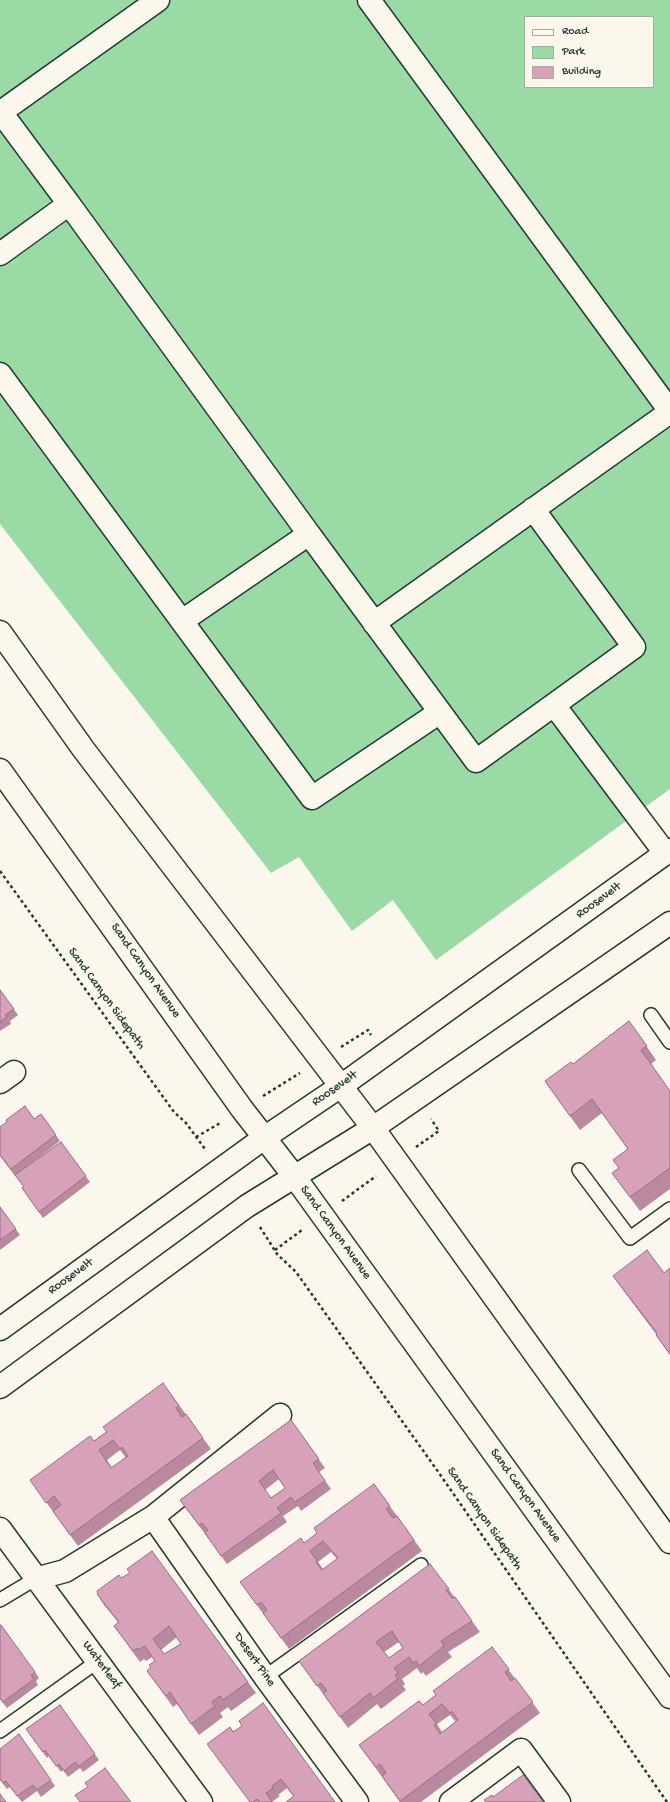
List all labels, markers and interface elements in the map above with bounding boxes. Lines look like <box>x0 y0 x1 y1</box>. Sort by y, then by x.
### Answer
legend <box>524 16 654 88</box>
text: Road <box>562 25 588 39</box>
text: Park <box>562 45 585 59</box>
text: Building <box>562 65 601 79</box>
street label: Roosevelt <box>573 879 625 923</box>
street label: Sand Canyon Avenue <box>106 921 184 1021</box>
street label: Sand Canyon Sidepath <box>64 945 148 1053</box>
street label: Roosevelt <box>309 1068 361 1110</box>
street label: Sand Canyon Avenue <box>296 1183 374 1283</box>
street label: Roosevelt <box>45 1255 97 1299</box>
street label: Sand Canyon Avenue <box>486 1446 564 1546</box>
street label: Sand Canyon Sidepath <box>443 1465 525 1573</box>
street label: Desert Pine <box>230 1630 278 1690</box>
street label: Waterleaf <box>78 1638 124 1692</box>

